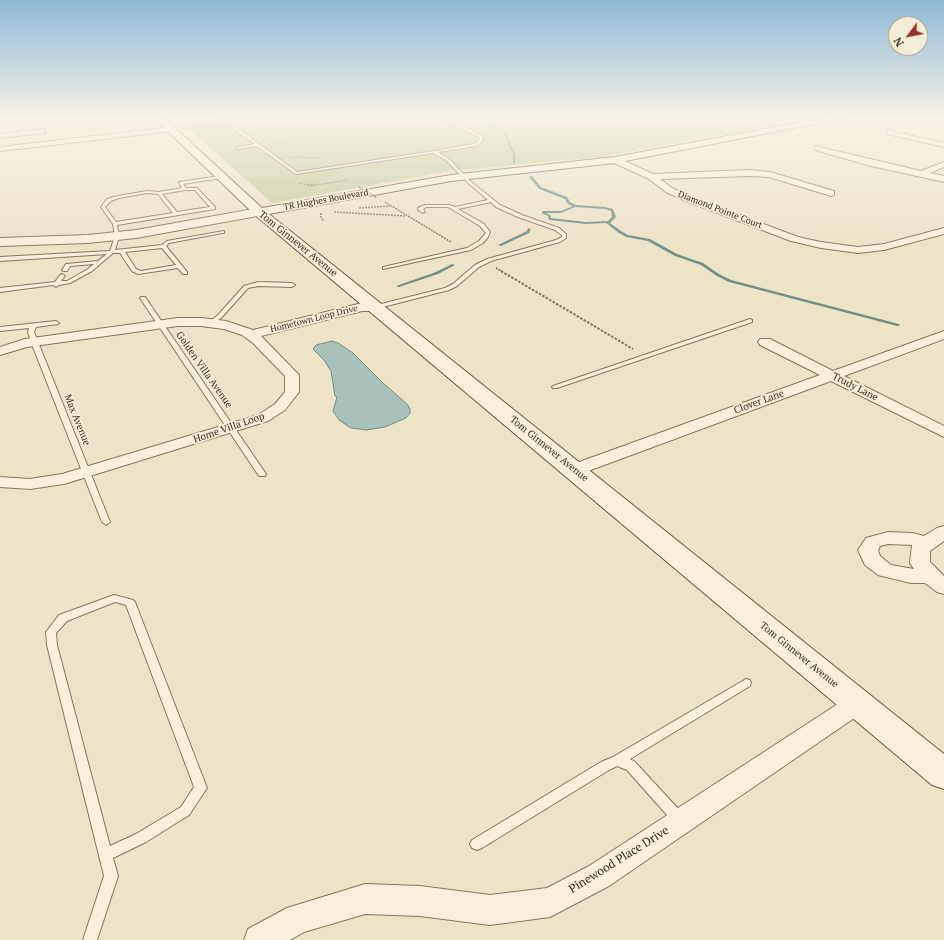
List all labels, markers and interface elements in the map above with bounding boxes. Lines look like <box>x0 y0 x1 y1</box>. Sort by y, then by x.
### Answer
north arrow <box>888 16 928 56</box>
text: N <box>891 35 907 49</box>
street label: TR Hughes Boulevard <box>283 187 369 213</box>
street label: Diamond Pointe Court <box>676 189 764 231</box>
street label: Tom Ginnever Avenue <box>256 209 340 279</box>
street label: Hometown Loop Drive <box>269 303 359 335</box>
street label: Golden Villa Avenue <box>173 330 235 410</box>
street label: Trudy Lane <box>830 370 880 404</box>
street label: Clover Lane <box>732 387 786 417</box>
street label: Max Avenue <box>61 393 93 447</box>
street label: Home Villa Loop <box>192 410 266 446</box>
street label: Tom Ginnever Avenue <box>507 414 591 484</box>
street label: Tom Ginnever Avenue <box>757 620 841 690</box>
street label: Pinewood Place Drive <box>566 823 672 897</box>

